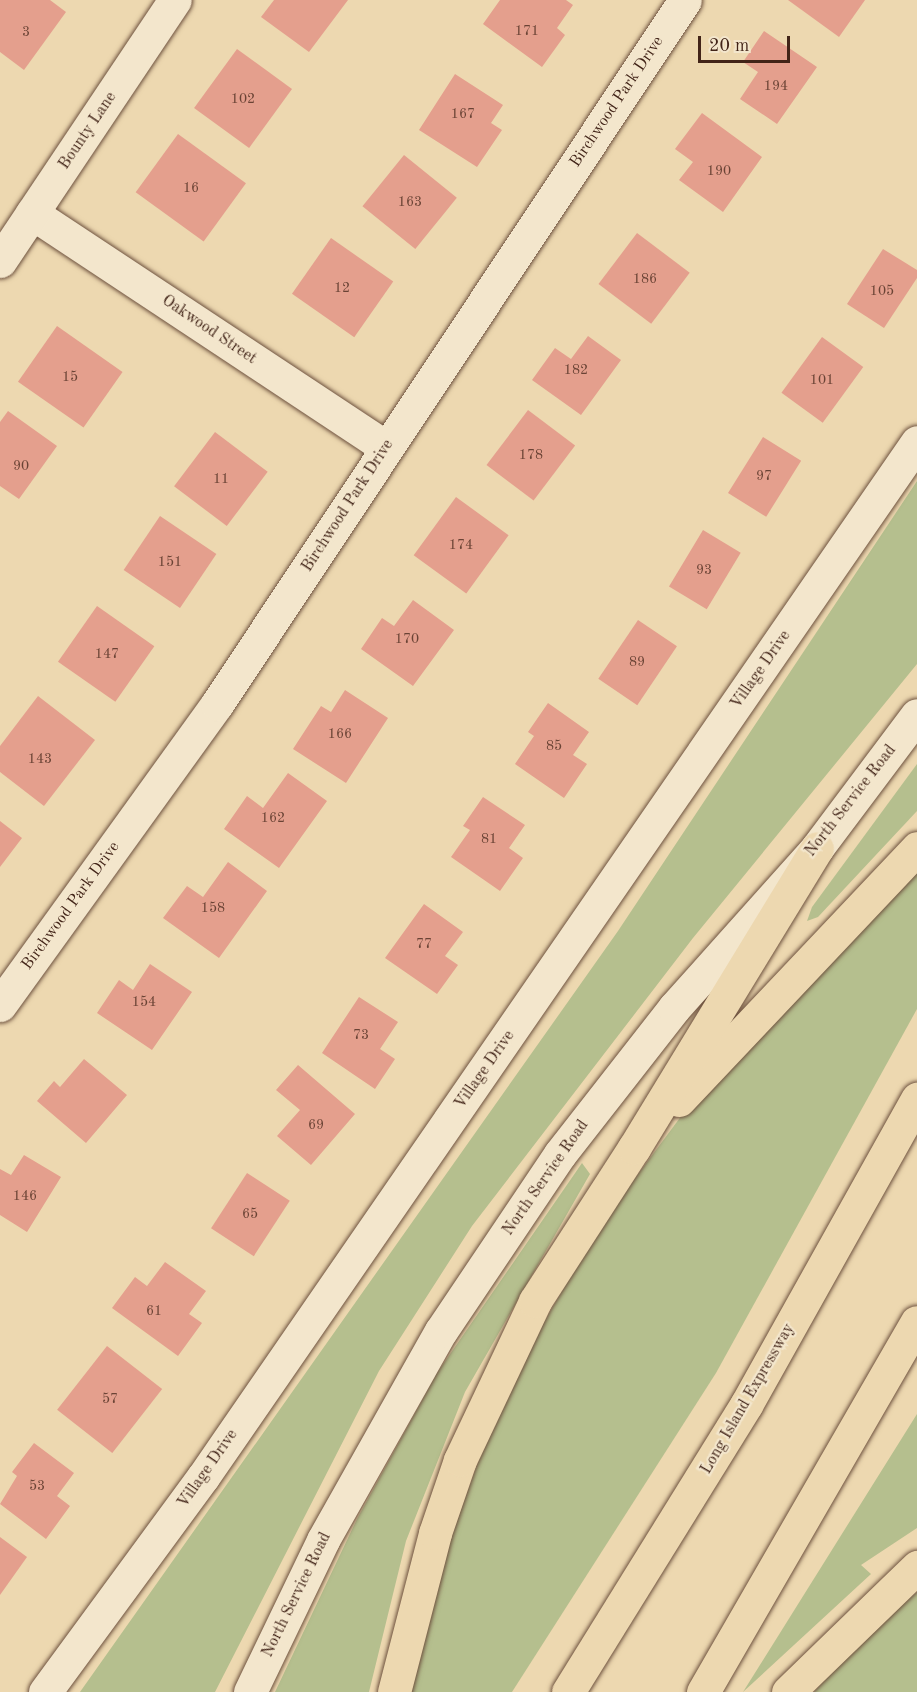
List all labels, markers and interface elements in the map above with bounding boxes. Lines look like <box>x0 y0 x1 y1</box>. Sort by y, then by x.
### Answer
house number: 171 <box>515 23 539 39</box>
house number: 3 <box>22 24 30 40</box>
scale bar <box>701 24 792 62</box>
street label: Birchwood Park Drive <box>566 33 668 171</box>
text: 20 m <box>709 37 749 55</box>
house number: 194 <box>764 78 788 94</box>
street label: Bounty Lane <box>55 89 121 173</box>
house number: 102 <box>231 91 255 107</box>
house number: 167 <box>451 106 475 122</box>
house number: 190 <box>707 163 731 179</box>
house number: 16 <box>183 180 199 196</box>
house number: 163 <box>398 194 422 210</box>
house number: 186 <box>633 271 657 287</box>
house number: 12 <box>334 280 350 296</box>
house number: 105 <box>870 283 894 299</box>
street label: Oakwood Street <box>158 291 260 369</box>
house number: 182 <box>564 362 588 378</box>
house number: 15 <box>62 369 78 385</box>
house number: 101 <box>810 372 834 388</box>
street label: Birchwood Park Drive <box>298 436 398 576</box>
house number: 178 <box>519 447 543 463</box>
house number: 90 <box>13 458 29 474</box>
house number: 97 <box>756 468 772 484</box>
house number: 11 <box>213 471 229 487</box>
house number: 174 <box>449 537 473 553</box>
house number: 151 <box>158 554 182 570</box>
house number: 93 <box>696 562 712 578</box>
street label: Village Drive <box>727 627 795 713</box>
house number: 170 <box>395 631 419 647</box>
house number: 147 <box>95 646 119 662</box>
house number: 89 <box>629 654 645 670</box>
house number: 166 <box>328 726 352 742</box>
house number: 85 <box>546 738 562 754</box>
street label: North Service Road <box>801 741 901 861</box>
house number: 143 <box>28 751 52 767</box>
house number: 162 <box>261 810 285 826</box>
house number: 81 <box>481 831 497 847</box>
street label: Birchwood Park Drive <box>18 838 124 974</box>
house number: 158 <box>201 900 225 916</box>
house number: 77 <box>416 936 432 952</box>
house number: 154 <box>132 994 156 1010</box>
house number: 73 <box>353 1027 369 1043</box>
street label: Village Drive <box>451 1027 519 1113</box>
house number: 69 <box>308 1117 324 1133</box>
street label: North Service Road <box>499 1117 593 1239</box>
house number: 146 <box>13 1188 37 1204</box>
house number: 65 <box>242 1206 258 1222</box>
house number: 61 <box>146 1303 162 1319</box>
street label: Long Island Expressway <box>697 1320 799 1478</box>
house number: 57 <box>102 1391 118 1407</box>
street label: Village Drive <box>174 1426 242 1512</box>
house number: 53 <box>29 1478 45 1494</box>
street label: North Service Road <box>258 1529 336 1661</box>

